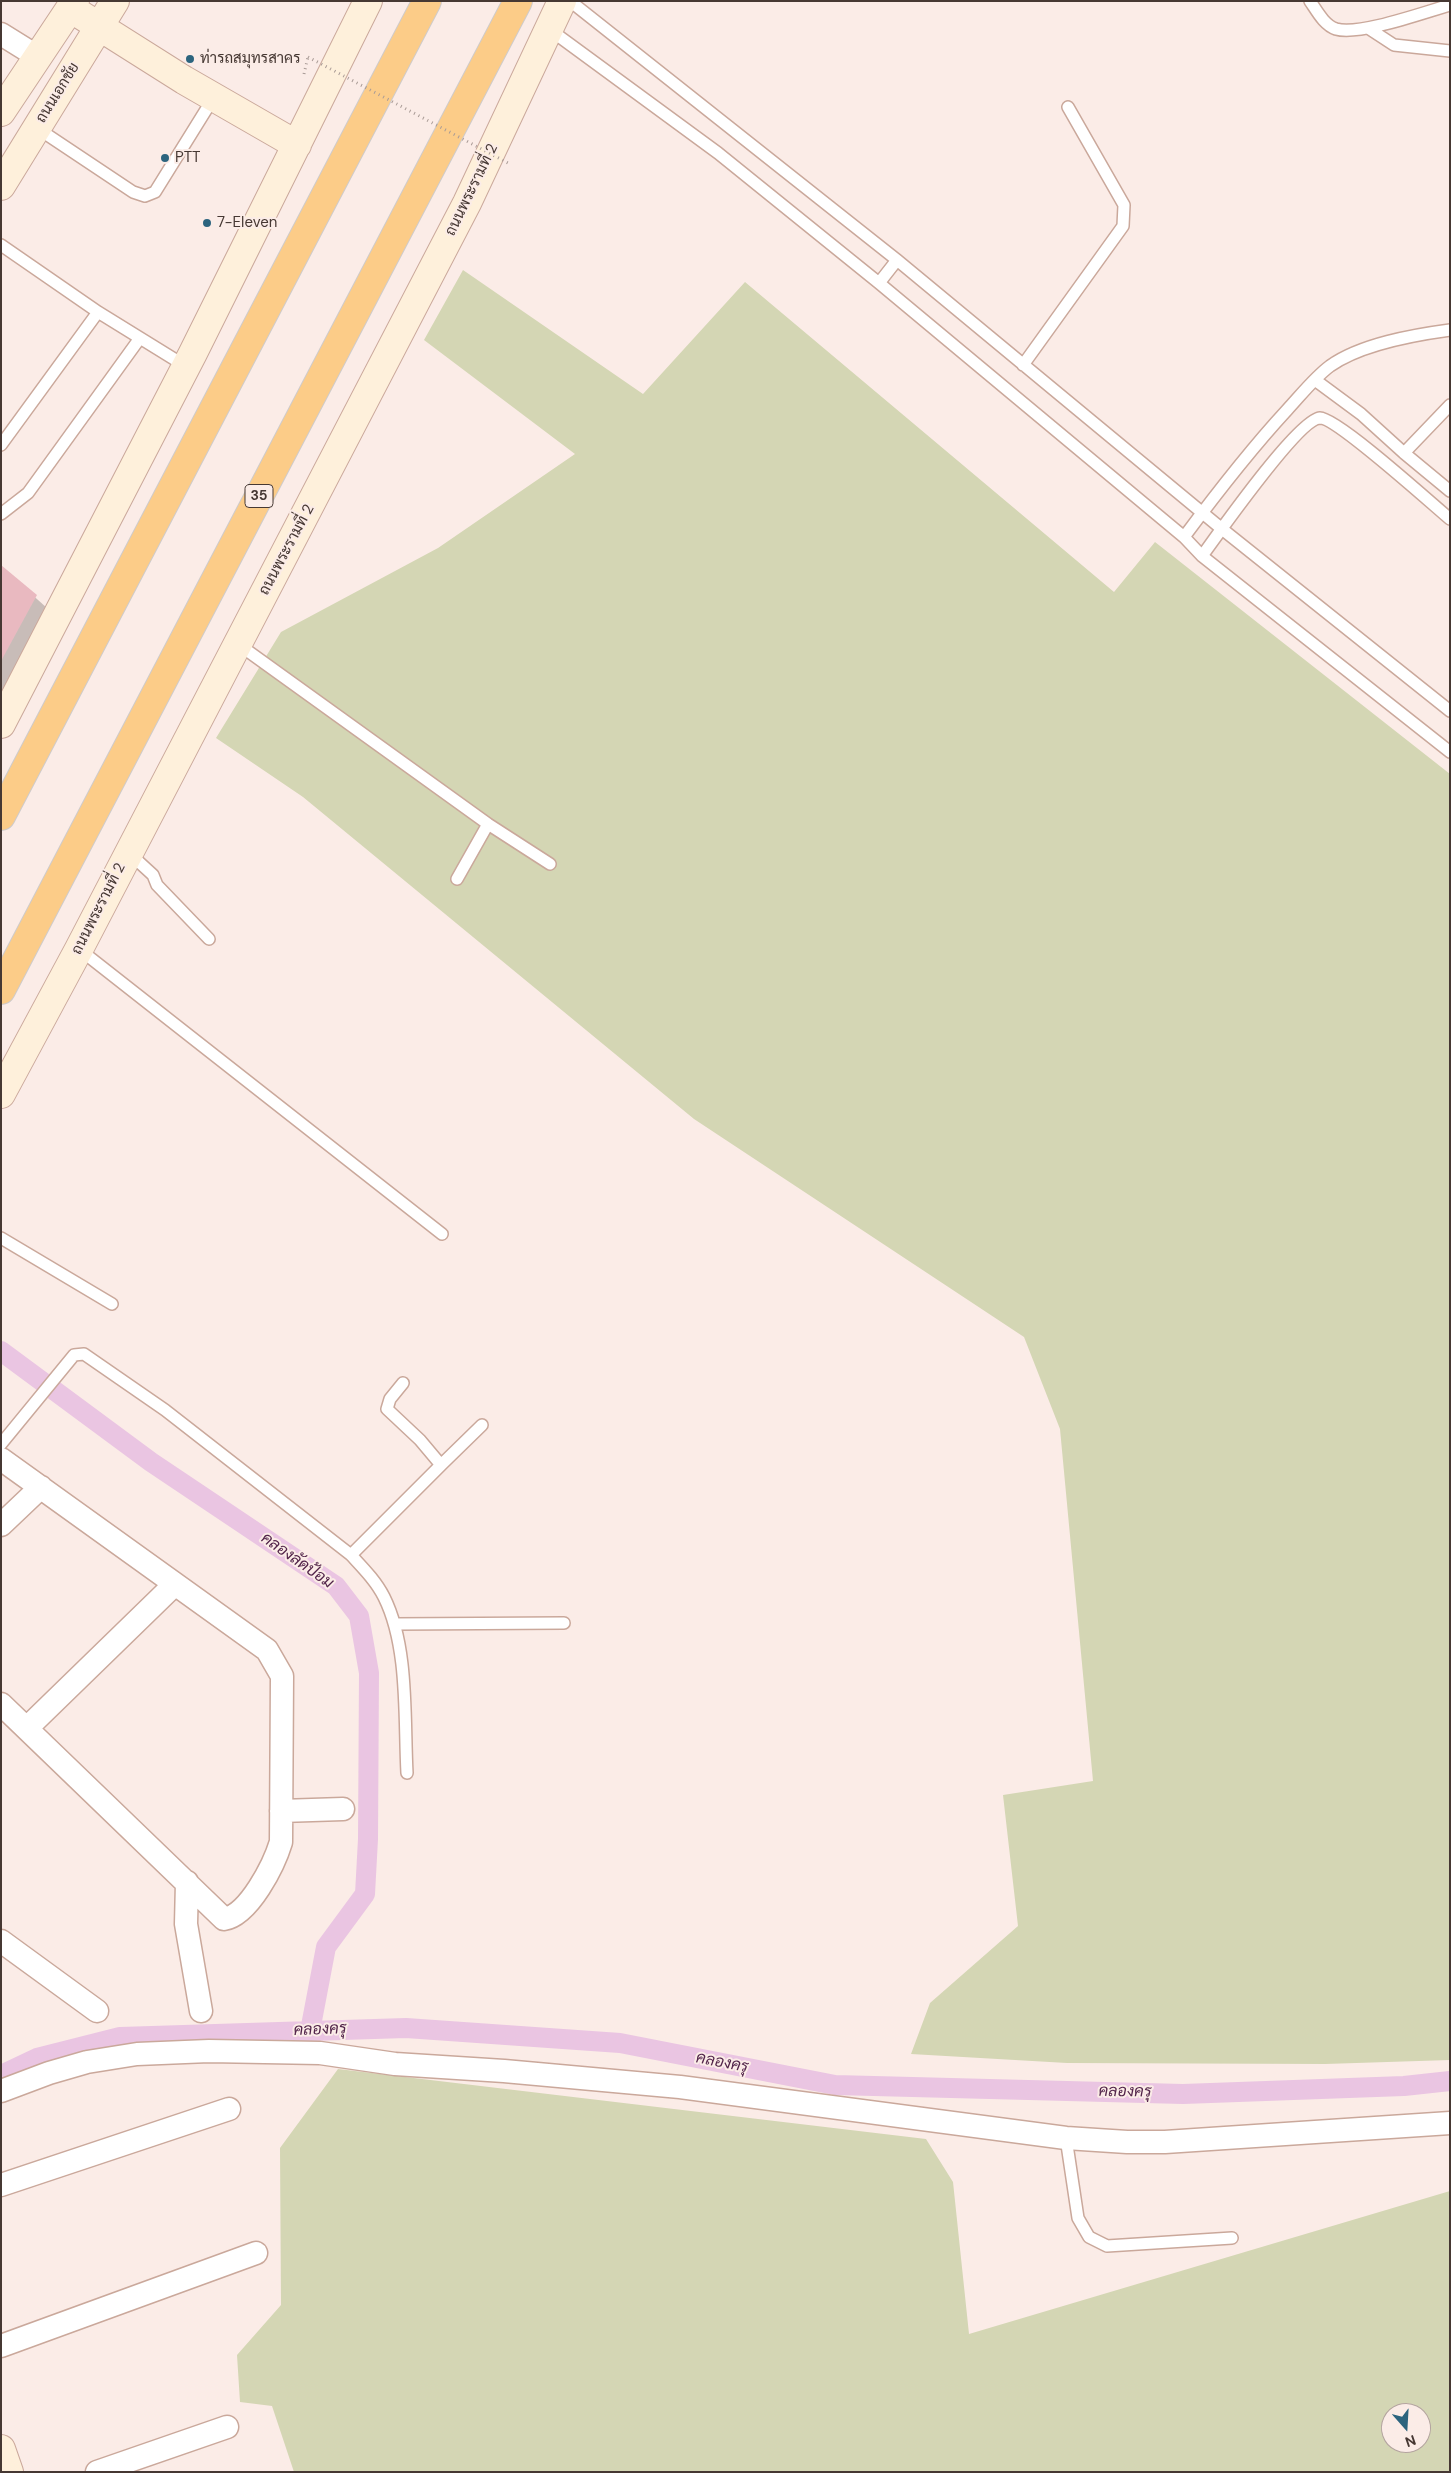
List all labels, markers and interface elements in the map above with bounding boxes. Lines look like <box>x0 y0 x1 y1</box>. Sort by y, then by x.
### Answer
place label: ท่ารถสมุทรสาคร <box>200 50 300 68</box>
marker: ท่ารถสมุทรสาคร <box>184 53 196 65</box>
street label: ถนนเอกชัย <box>32 60 84 126</box>
street label: ถนนพระรามที่ 2 <box>442 141 502 239</box>
place label: PTT <box>175 149 201 167</box>
marker: PTT <box>159 152 171 164</box>
place label: 7-Eleven <box>217 214 277 232</box>
marker: 7-Eleven <box>201 217 213 229</box>
road number: 35 <box>245 484 273 508</box>
street label: ถนนพระรามที่ 2 <box>256 502 318 598</box>
street label: ถนนพระรามที่ 2 <box>68 860 130 958</box>
water label: คลองลัดป้อม <box>257 1529 337 1593</box>
water label: คลองครุ <box>293 2019 347 2041</box>
water label: คลองครุ <box>694 2049 750 2077</box>
water label: คลองครุ <box>1098 2082 1152 2102</box>
north arrow <box>1381 2403 1431 2453</box>
text: N <box>1403 2431 1418 2451</box>

